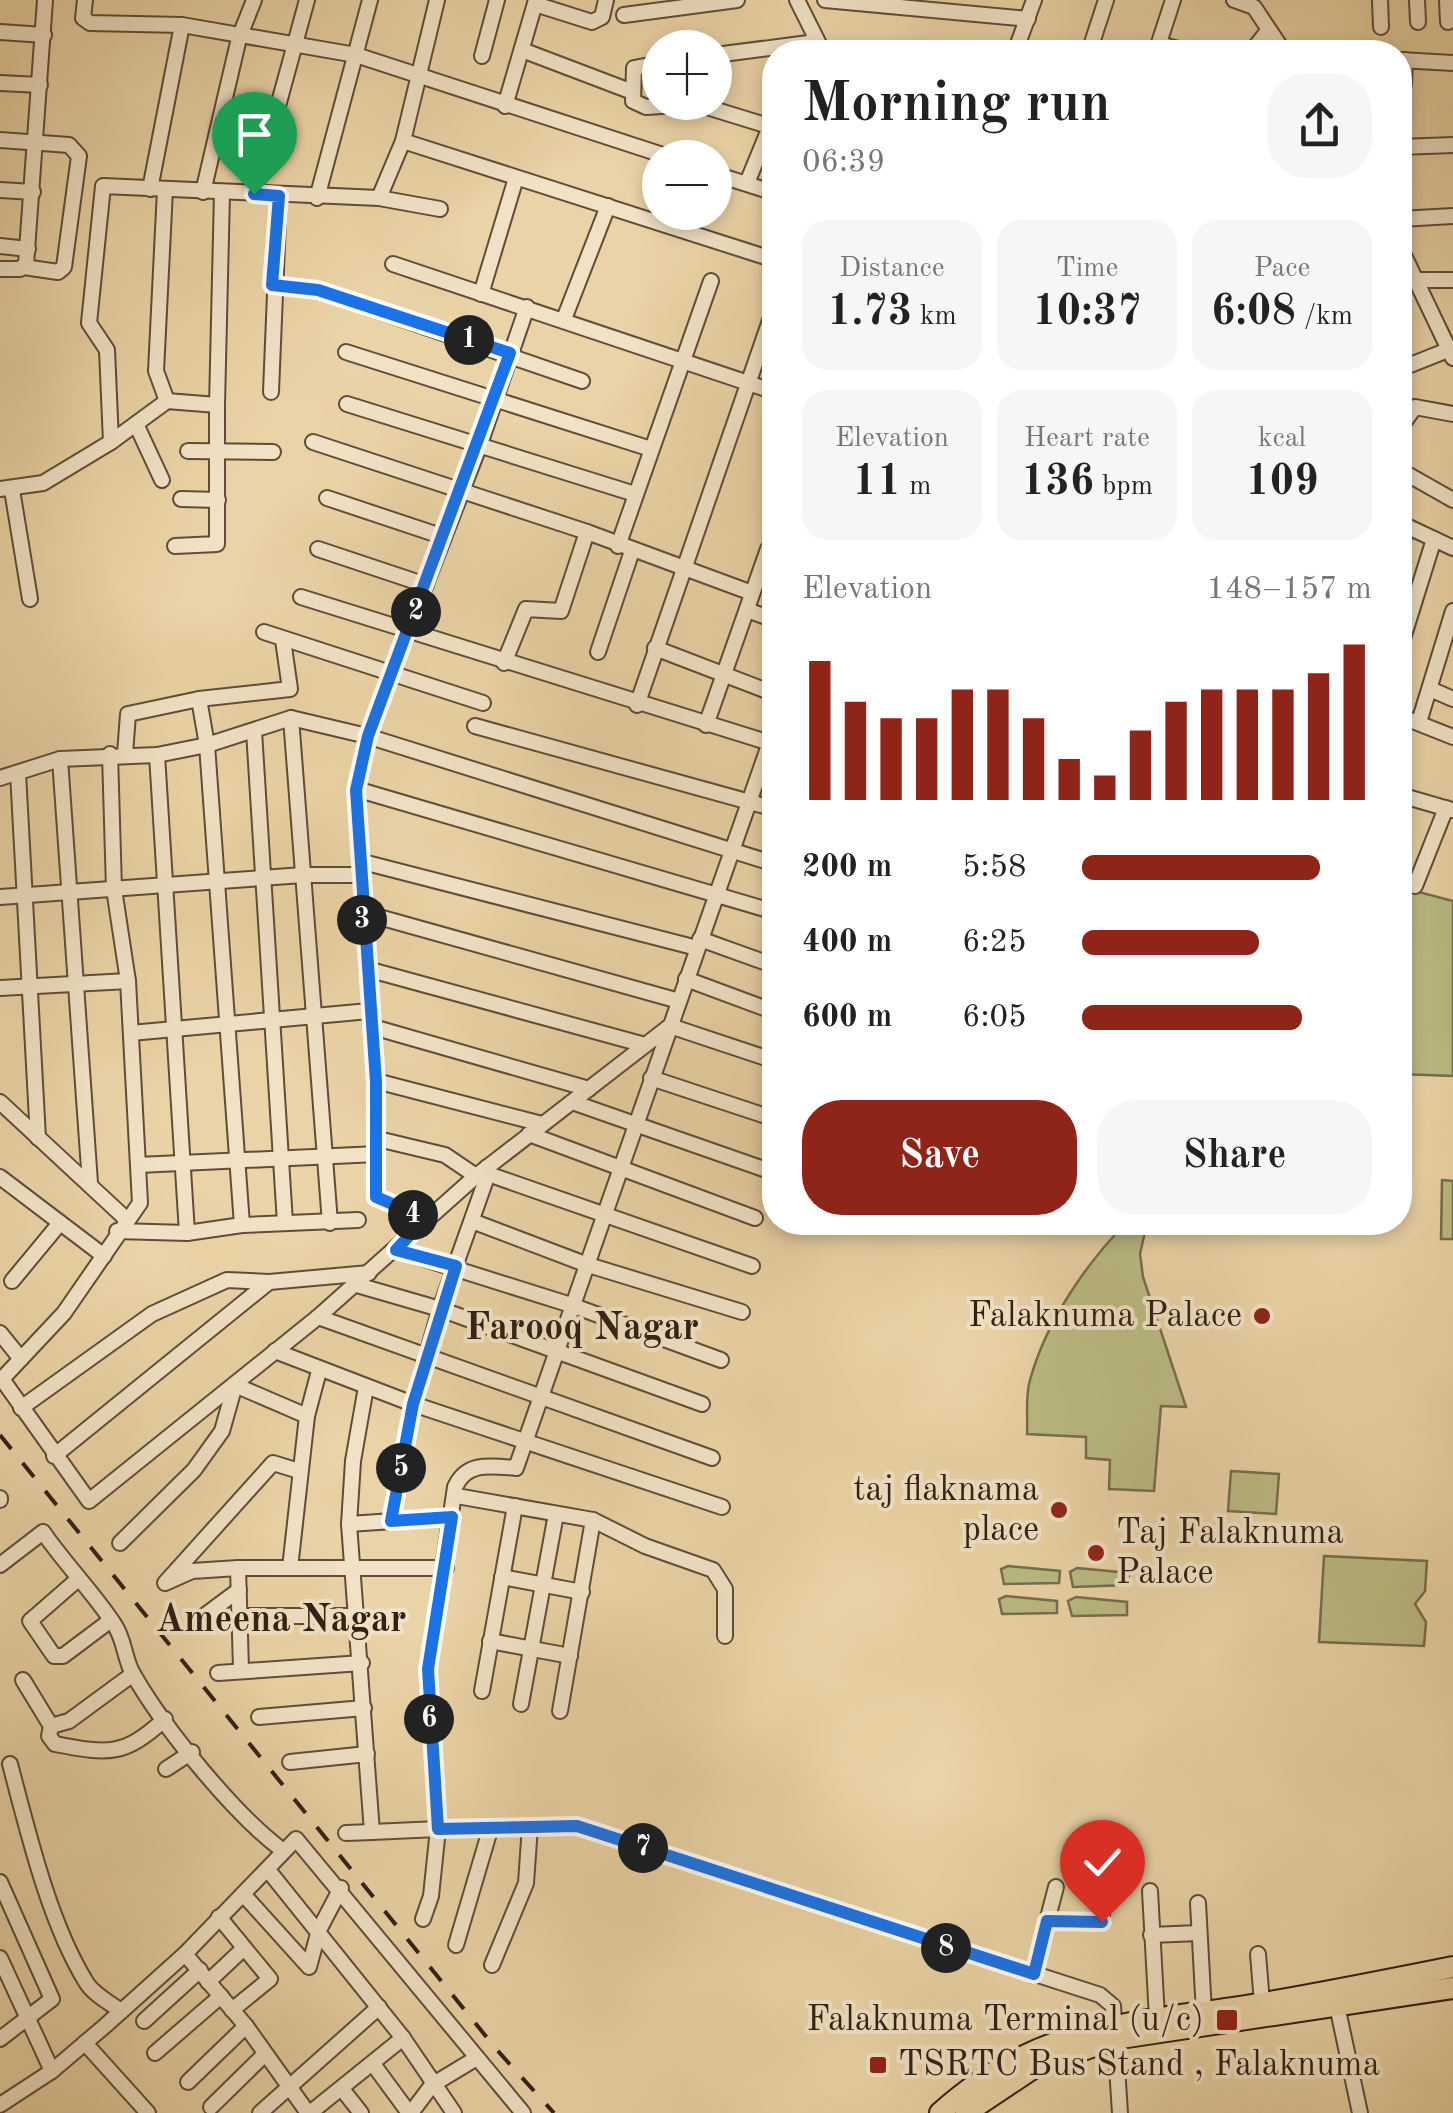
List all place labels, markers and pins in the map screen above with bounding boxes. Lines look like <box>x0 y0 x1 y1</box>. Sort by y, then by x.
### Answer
pin <box>212 92 297 195</box>
pin: 1 <box>444 315 494 365</box>
pin: 2 <box>391 587 441 637</box>
pin: 3 <box>337 895 387 945</box>
pin: 4 <box>388 1190 438 1240</box>
place label: Falaknuma Palace <box>968 1299 1242 1334</box>
marker: Falaknuma Palace <box>1251 1305 1273 1327</box>
pin: 5 <box>376 1443 426 1493</box>
place label: taj flaknama place <box>853 1473 1039 1548</box>
marker: taj flaknama place <box>1048 1499 1070 1521</box>
place label: Taj Falaknuma Palace <box>1116 1516 1344 1591</box>
marker: Taj Falaknuma Palace <box>1085 1542 1107 1564</box>
pin: 6 <box>404 1694 454 1744</box>
pin <box>1060 1820 1145 1923</box>
pin: 7 <box>618 1823 668 1873</box>
pin: 8 <box>921 1923 971 1973</box>
place label: Falaknuma Terminal (u/c) <box>807 2003 1204 2038</box>
marker: Falaknuma Terminal (u/c) <box>1214 2007 1240 2033</box>
place label: TSRTC Bus Stand , Falaknuma <box>898 2048 1380 2083</box>
marker: TSRTC Bus Stand , Falaknuma <box>867 2054 889 2076</box>

